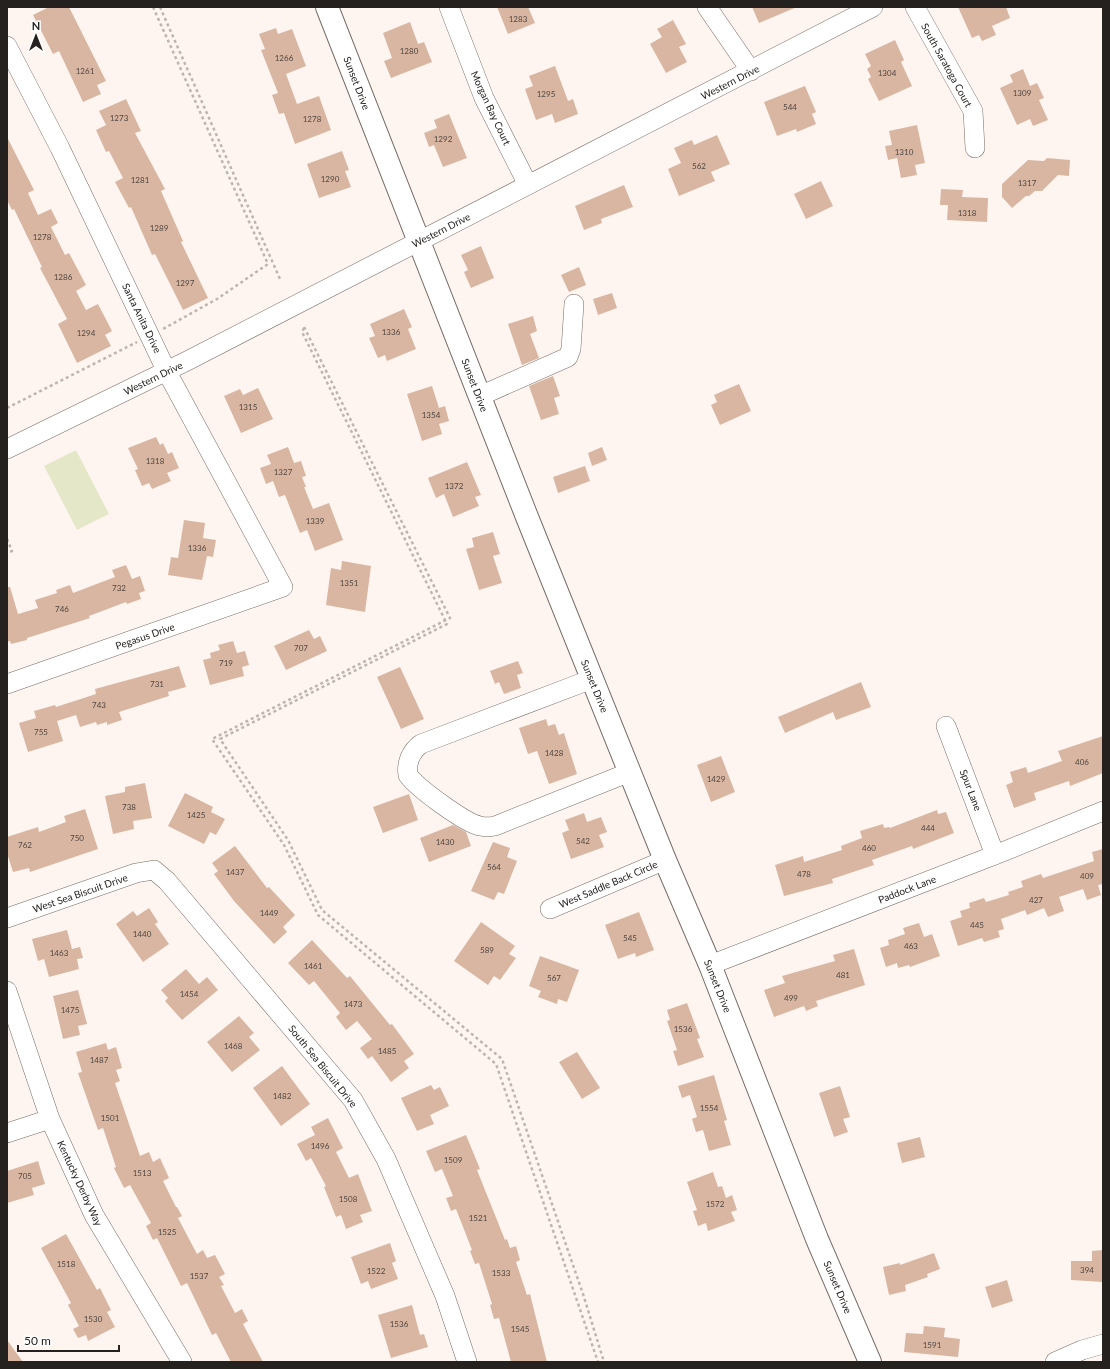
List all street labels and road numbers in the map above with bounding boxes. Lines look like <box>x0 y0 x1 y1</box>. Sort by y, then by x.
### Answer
street label: South Saratoga Court <box>919 21 975 109</box>
street label: Sunset Drive <box>341 55 373 111</box>
street label: Western Drive <box>699 62 761 102</box>
street label: Morgan Bay Court <box>469 69 514 147</box>
street label: Western Drive <box>410 210 472 250</box>
street label: Santa Anita Drive <box>120 281 164 355</box>
street label: Sunset Drive <box>459 357 491 413</box>
street label: Western Drive <box>122 359 184 397</box>
street label: Pegasus Drive <box>114 620 176 652</box>
street label: Sunset Drive <box>579 658 611 714</box>
street label: Spur Lane <box>958 768 984 812</box>
street label: West Saddle Back Circle <box>557 858 659 910</box>
street label: West Sea Biscuit Drive <box>31 871 129 915</box>
street label: Paddock Lane <box>876 872 938 906</box>
street label: Sunset Drive <box>702 958 734 1014</box>
street label: South Sea Biscuit Drive <box>286 1022 360 1110</box>
street label: Kentucky Derby Way <box>55 1139 105 1228</box>
street label: Sunset Drive <box>822 1259 854 1315</box>

